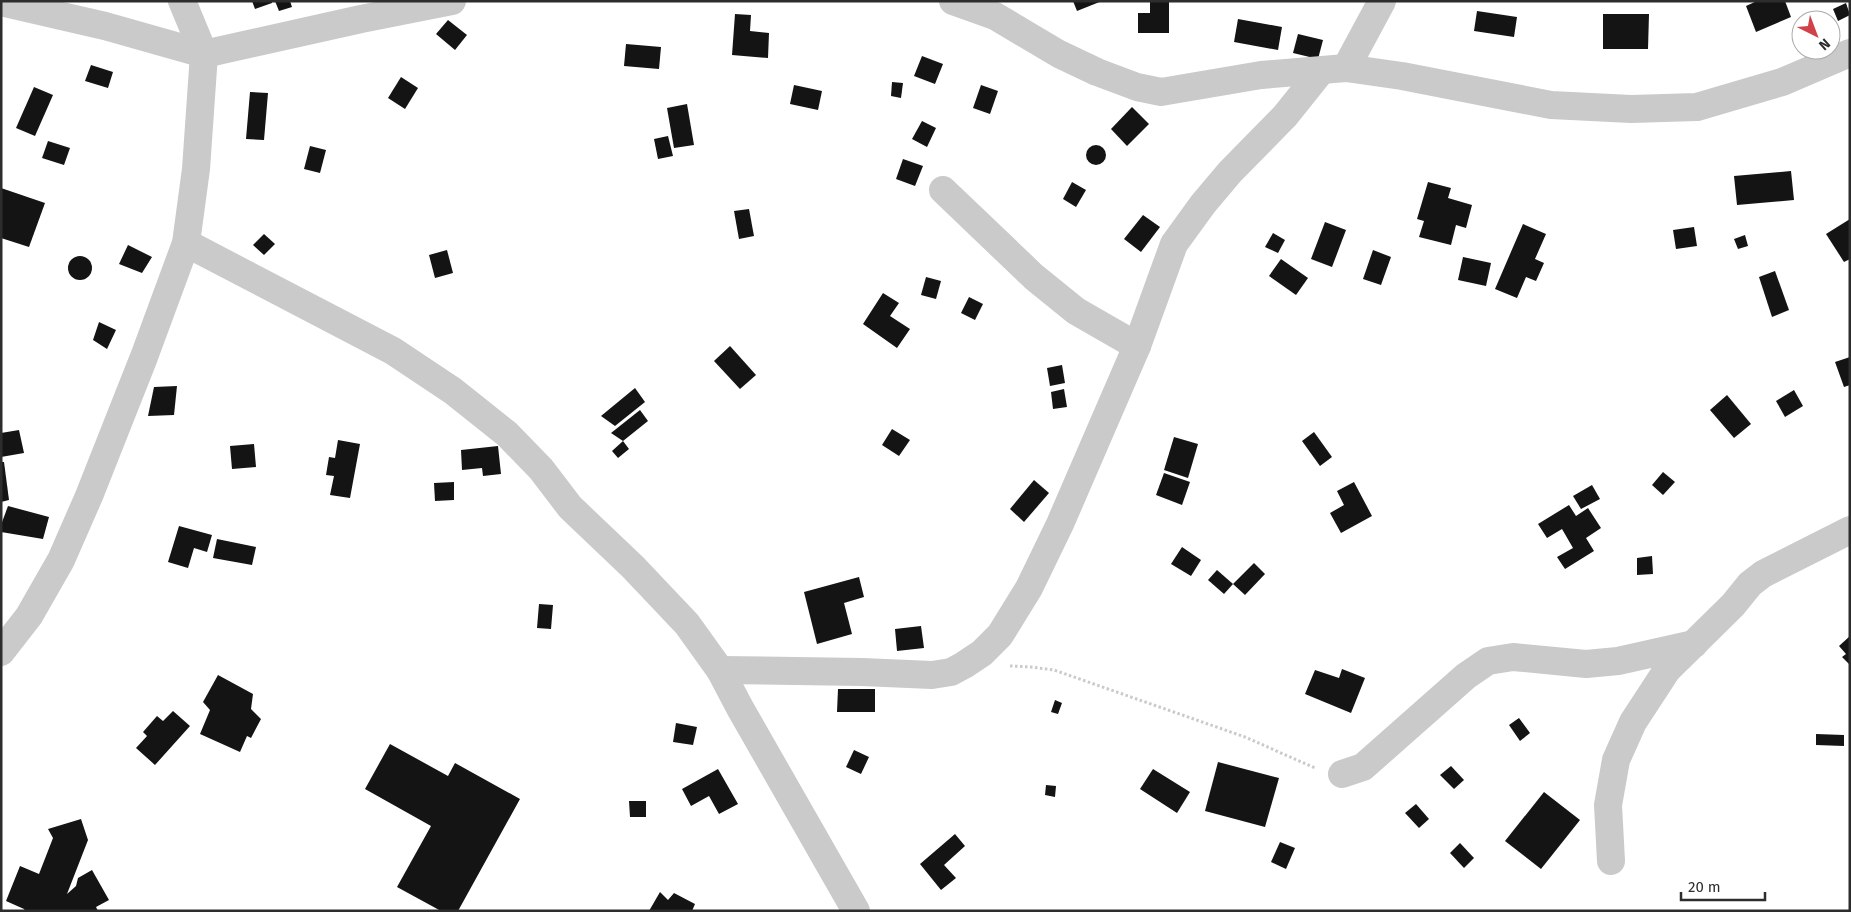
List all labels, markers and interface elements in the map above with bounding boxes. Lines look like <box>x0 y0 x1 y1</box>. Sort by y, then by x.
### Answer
north arrow <box>1791 10 1841 60</box>
text: N <box>1815 35 1834 54</box>
scale bar <box>1681 870 1765 902</box>
text: 20 m <box>1688 878 1721 896</box>

